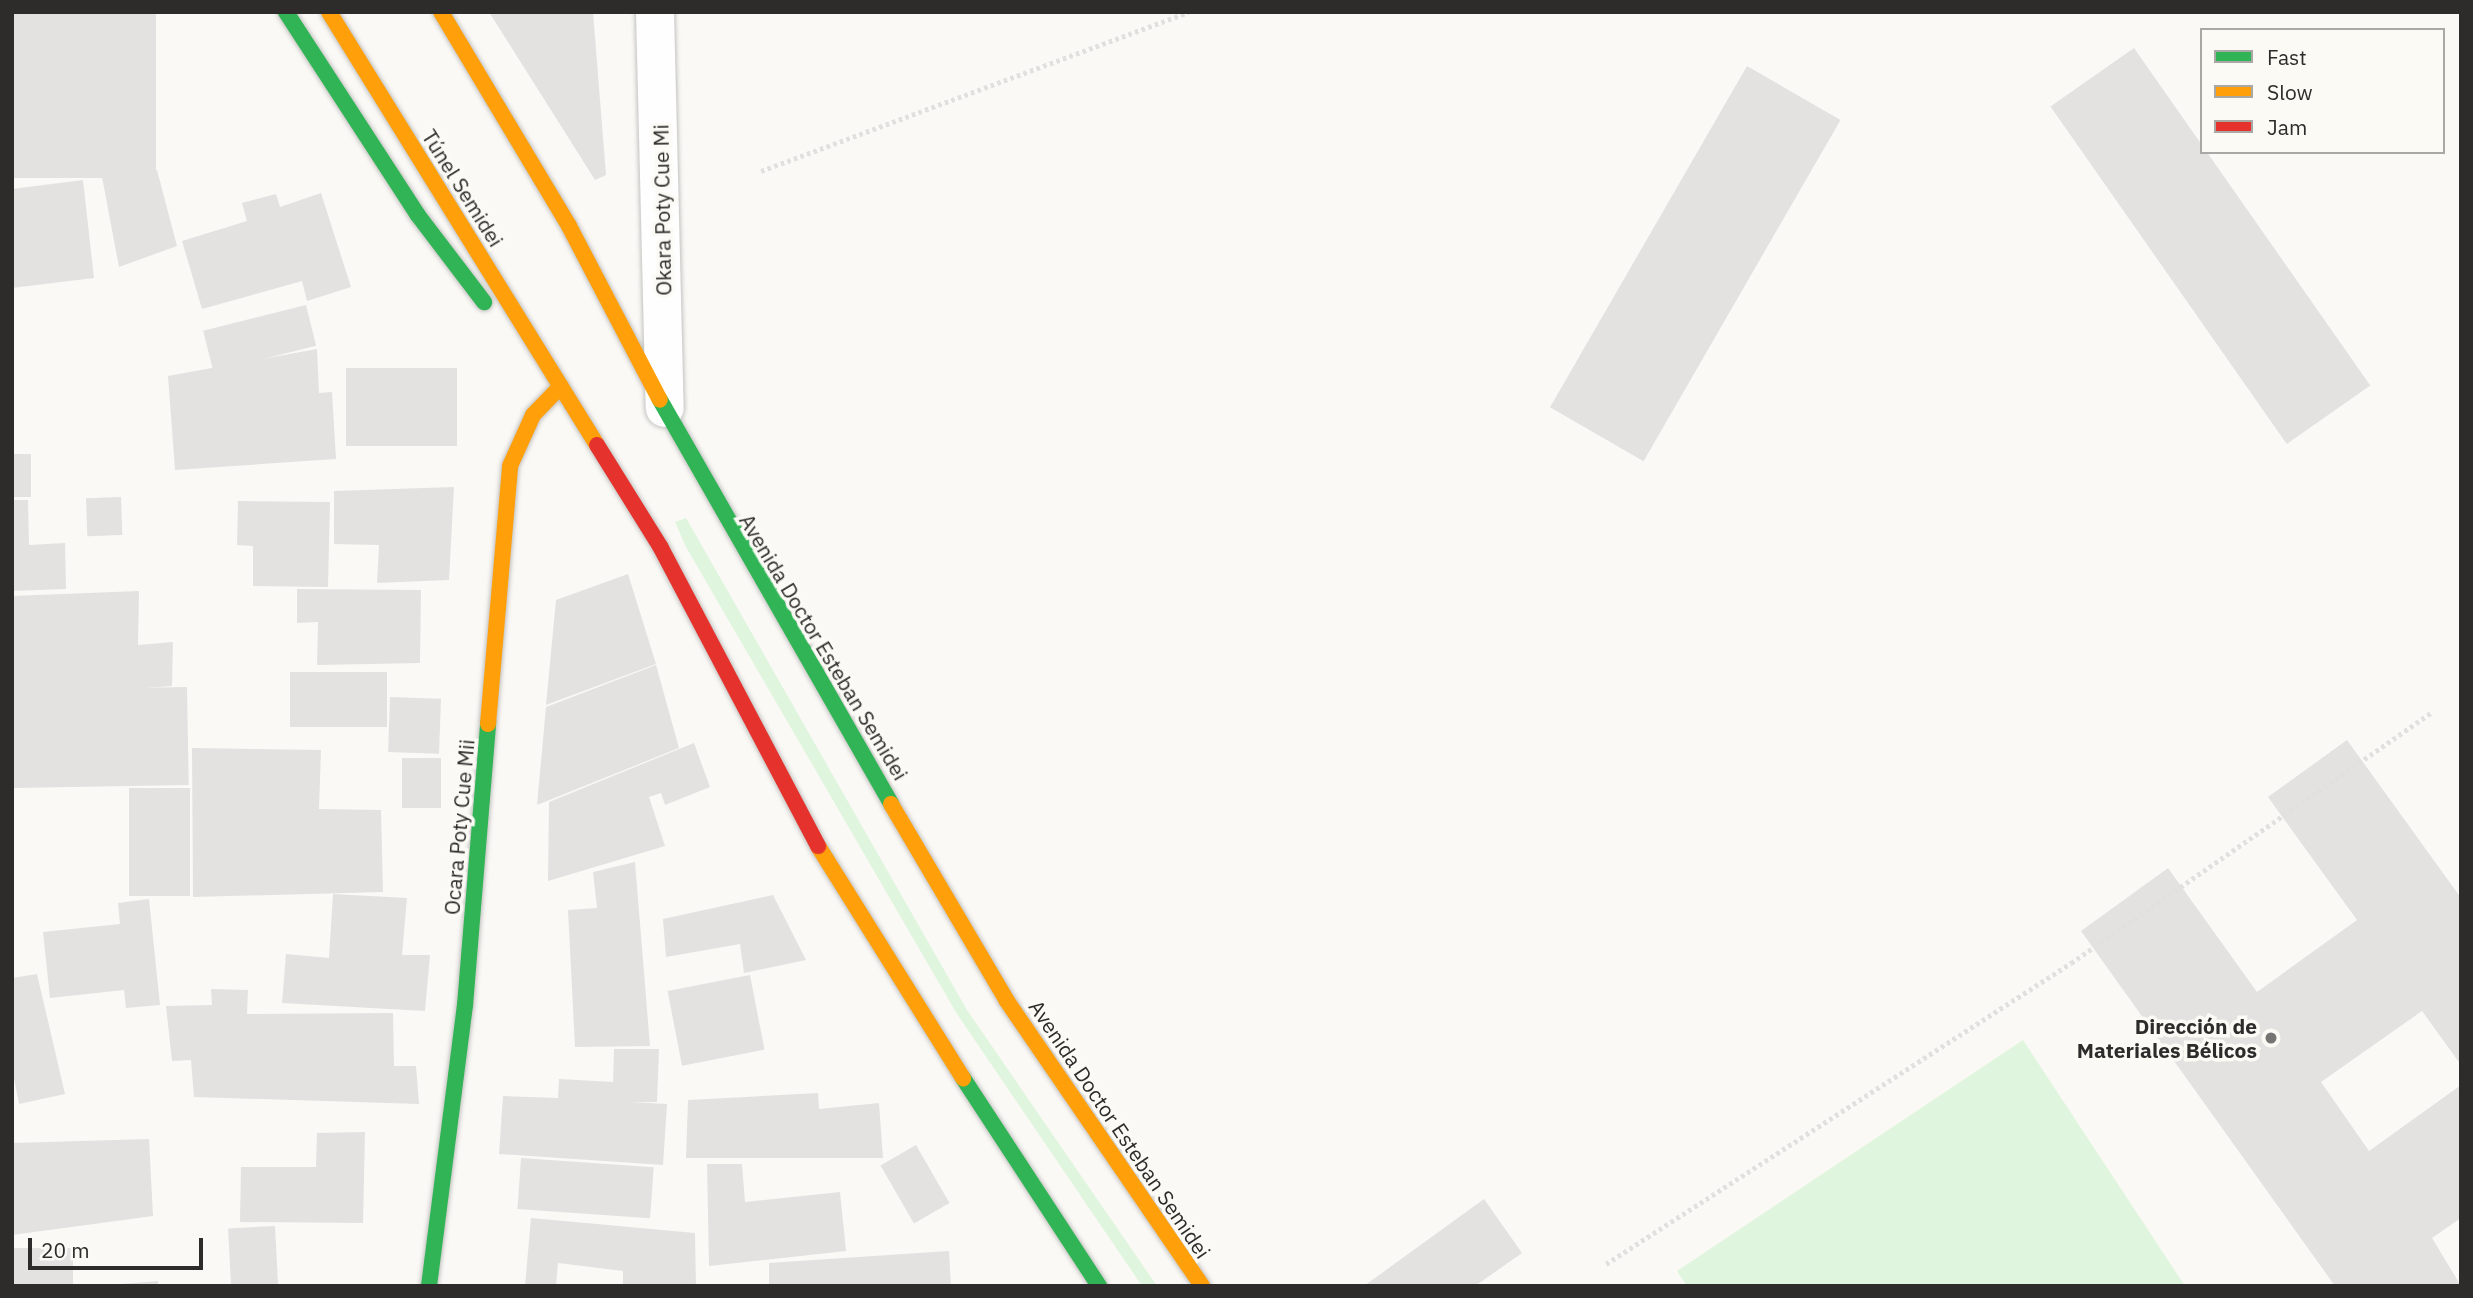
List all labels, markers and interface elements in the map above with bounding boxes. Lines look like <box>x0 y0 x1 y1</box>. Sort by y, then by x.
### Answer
legend <box>2200 28 2445 154</box>
text: Fast <box>2267 43 2307 71</box>
text: Slow <box>2267 78 2313 106</box>
text: Jam <box>2267 113 2307 141</box>
street label: Okara Poty Cue Mi <box>648 124 676 296</box>
street label: Túnel Semidei <box>417 125 509 251</box>
street label: Avenida Doctor Esteban Semidei <box>734 509 914 785</box>
street label: Ocara Poty Cue Mii <box>439 738 479 916</box>
street label: Avenida Doctor Esteban Semidei <box>1024 995 1216 1263</box>
place label: Dirección de Materiales Bélicos <box>2077 1013 2257 1063</box>
marker: Dirección de Materiales Bélicos <box>2263 1030 2279 1046</box>
scale bar <box>32 1224 206 1268</box>
text: 20 m <box>41 1236 90 1264</box>

